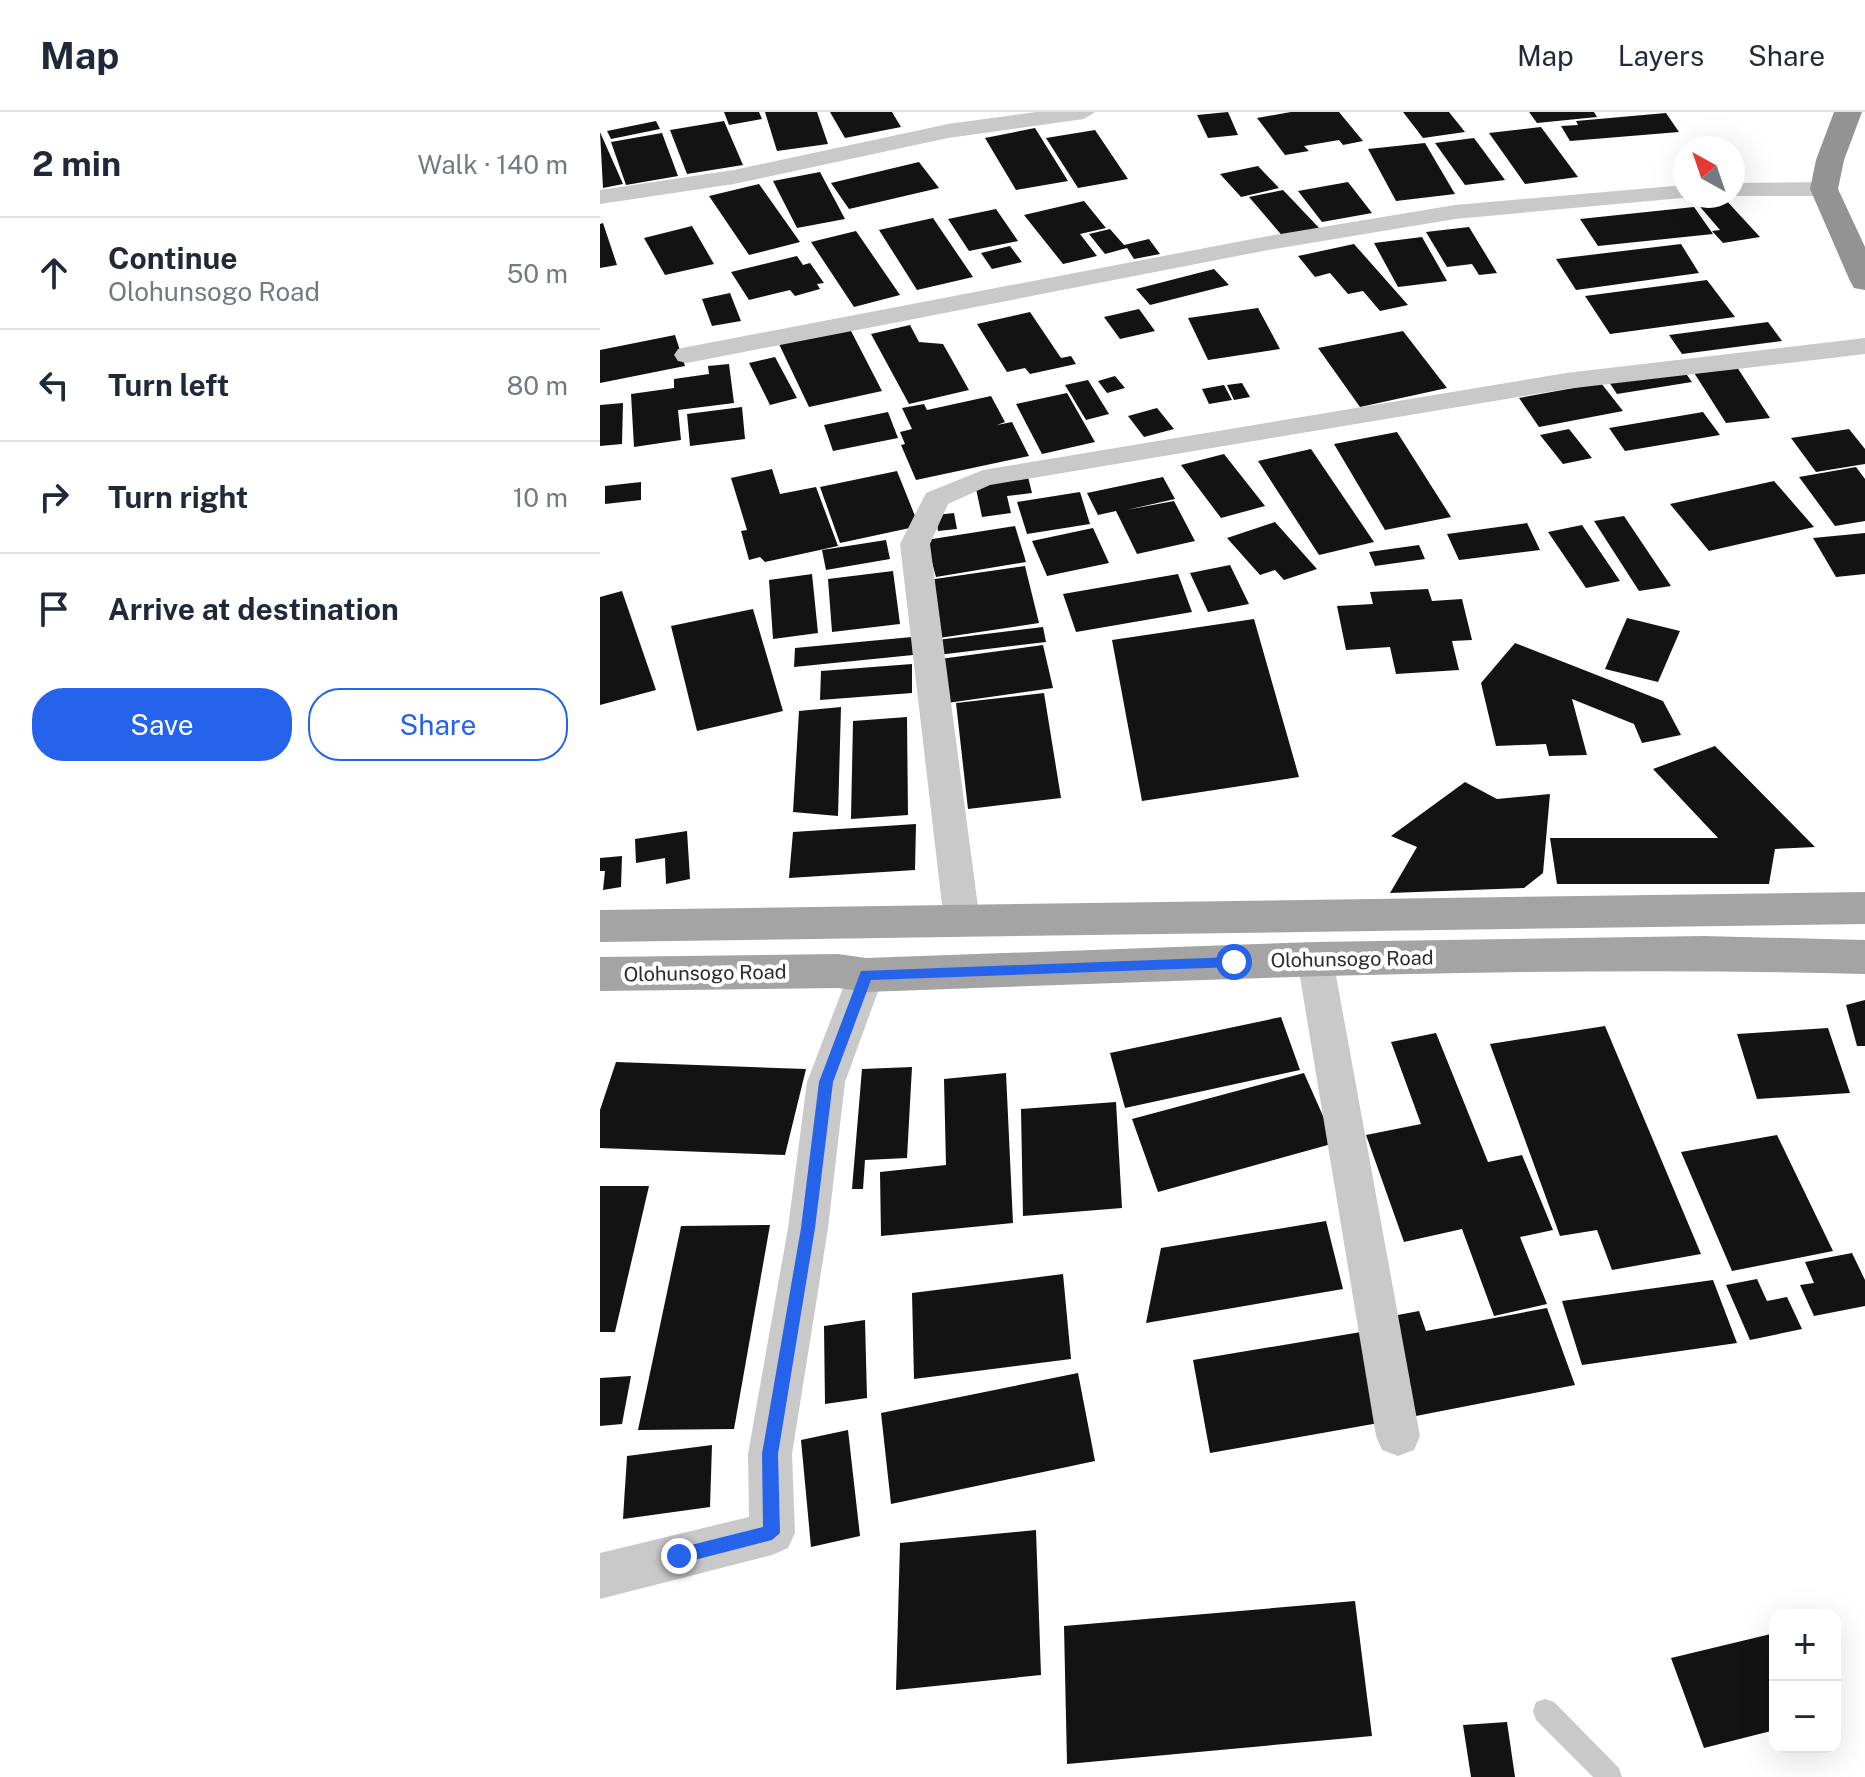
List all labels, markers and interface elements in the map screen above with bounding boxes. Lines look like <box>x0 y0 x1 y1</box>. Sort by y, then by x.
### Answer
text: Map <box>40 33 119 78</box>
text: Map <box>1517 39 1574 72</box>
text: Layers <box>1618 39 1704 72</box>
text: Share <box>1748 39 1825 72</box>
north arrow <box>1673 136 1745 208</box>
text: 2 min <box>32 144 121 184</box>
text: Walk · 140 m <box>418 149 568 180</box>
text: Continue <box>108 240 238 276</box>
icon: ahead <box>32 251 76 295</box>
text: 50 m <box>507 258 568 289</box>
text: Olohunsogo Road <box>108 276 320 307</box>
icon: left <box>32 363 76 407</box>
text: Turn left <box>108 367 229 403</box>
text: 80 m <box>507 370 568 401</box>
icon: right <box>32 475 76 519</box>
text: Turn right <box>108 479 248 515</box>
text: 10 m <box>513 482 568 513</box>
icon: arrive <box>32 587 76 631</box>
text: Arrive at destination <box>108 591 399 627</box>
button: Save <box>32 688 292 761</box>
button: Share <box>308 688 568 761</box>
route start <box>1216 944 1252 980</box>
street label: Olohunsogo Road <box>1270 946 1434 972</box>
street label: Olohunsogo Road <box>623 960 787 986</box>
route end <box>661 1538 697 1574</box>
map controls <box>1769 1609 1841 1753</box>
button: + <box>1769 1609 1841 1681</box>
button: − <box>1769 1681 1841 1753</box>

